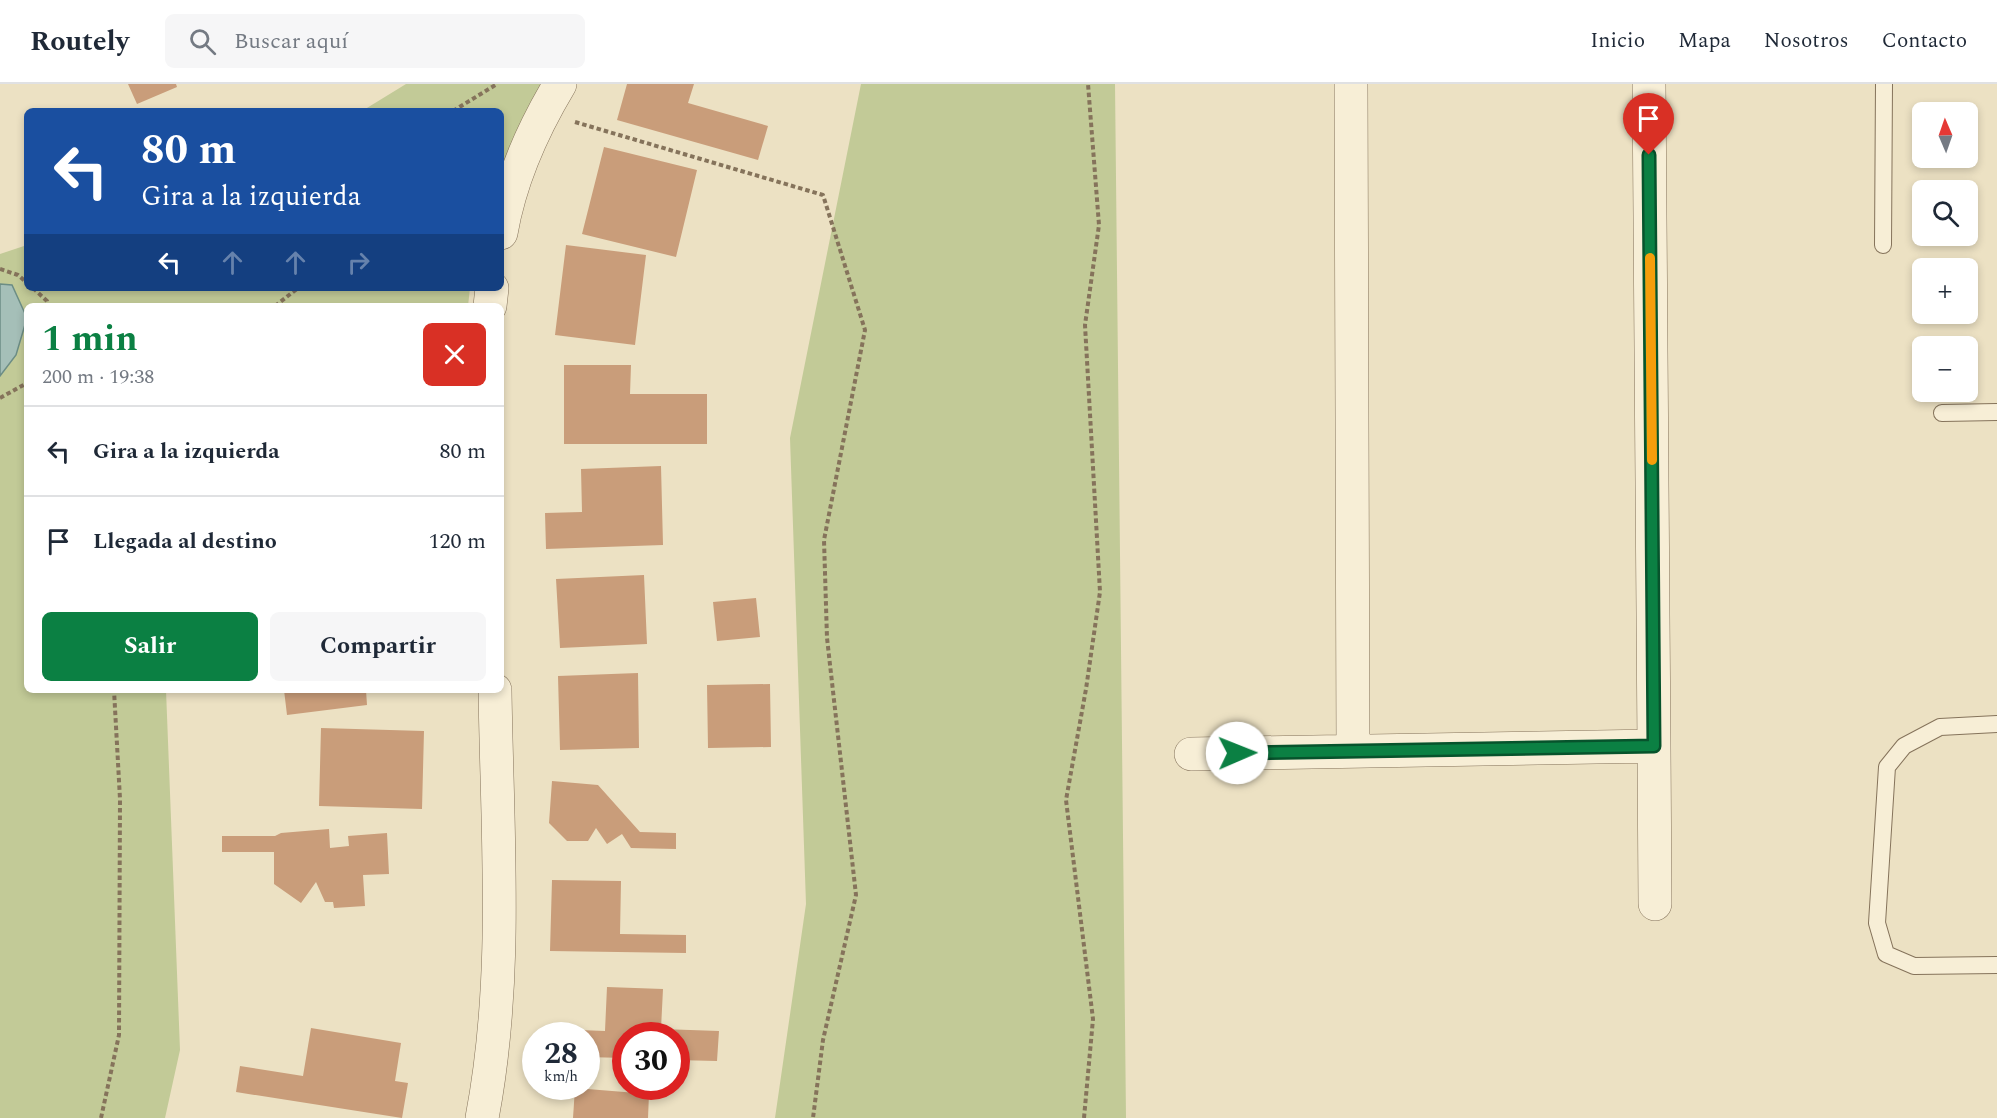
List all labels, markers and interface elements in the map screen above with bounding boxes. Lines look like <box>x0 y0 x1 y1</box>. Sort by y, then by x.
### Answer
search box <box>165 14 585 68</box>
text: Routely <box>30 20 129 63</box>
icon: search <box>186 25 219 58</box>
text: Buscar aquí <box>234 25 348 58</box>
text: Inicio <box>1590 25 1645 57</box>
text: Mapa <box>1678 25 1731 57</box>
text: Nosotros <box>1764 25 1849 57</box>
text: Contacto <box>1882 25 1967 57</box>
pin <box>1623 93 1674 155</box>
icon: arrive <box>1632 102 1665 135</box>
north arrow <box>1912 102 1978 168</box>
map controls <box>1912 102 1978 402</box>
text: 80 m <box>141 119 236 182</box>
icon: left <box>42 132 120 210</box>
text: Gira a la izquierda <box>141 176 361 218</box>
button: search <box>1912 180 1978 246</box>
icon: left <box>153 246 186 279</box>
icon: ahead <box>216 246 249 279</box>
icon: ahead <box>279 246 312 279</box>
icon: right <box>342 246 375 279</box>
button: + <box>1912 258 1978 324</box>
text: 1 min <box>42 312 138 367</box>
button: close <box>423 323 486 386</box>
button: − <box>1912 336 1978 402</box>
text: 200 m · 19:38 <box>42 362 154 392</box>
icon: left <box>42 435 75 468</box>
text: Gira a la izquierda <box>93 435 280 468</box>
text: 80 m <box>440 435 486 468</box>
icon: arrive <box>42 525 75 558</box>
text: Llegada al destino <box>93 525 277 558</box>
text: 120 m <box>429 525 486 558</box>
button: Salir <box>42 612 258 681</box>
button: Compartir <box>270 612 486 681</box>
position arrow <box>1205 721 1269 785</box>
speed limit sign: 30 <box>612 1022 690 1100</box>
text: 28 <box>544 1031 578 1077</box>
text: km/h <box>544 1065 578 1088</box>

